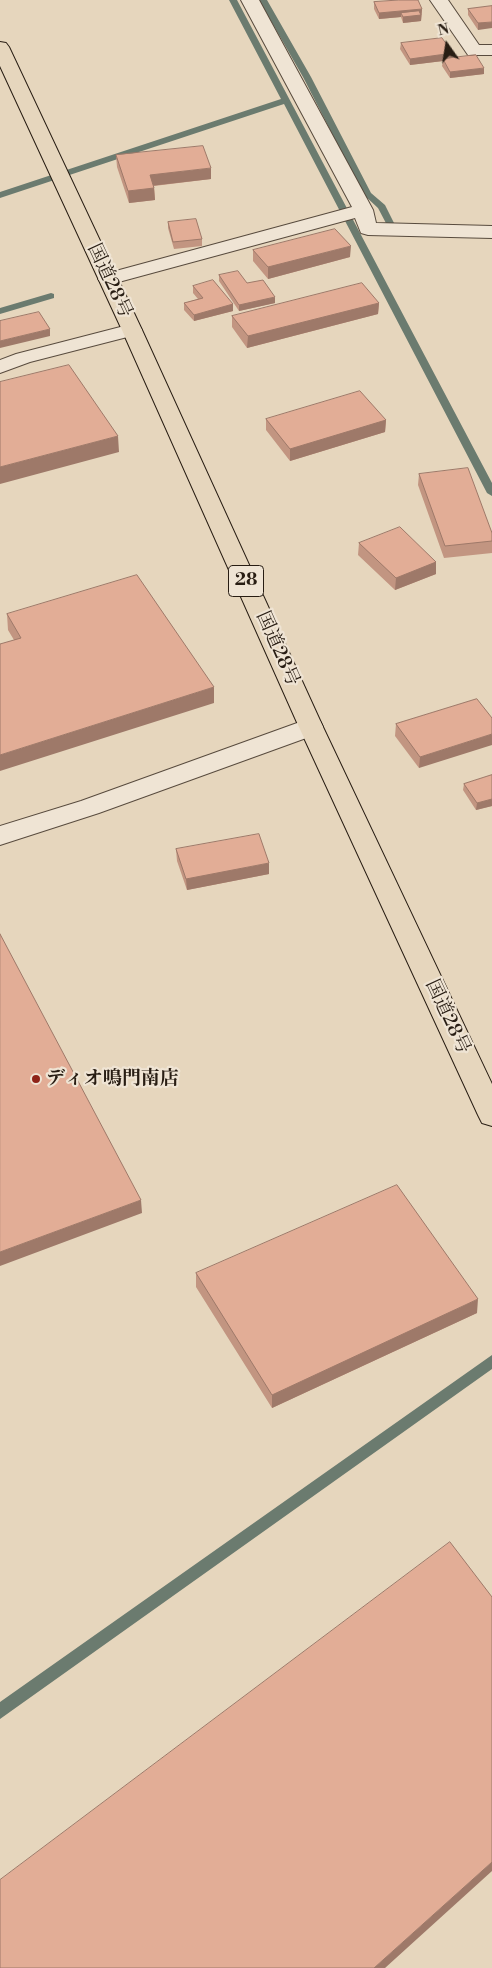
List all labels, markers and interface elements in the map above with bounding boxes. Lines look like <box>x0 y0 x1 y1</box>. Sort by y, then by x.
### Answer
north arrow <box>422 20 472 70</box>
text: N <box>436 20 451 40</box>
street label: 国道28号 <box>82 240 136 322</box>
road number: 28 <box>228 566 264 596</box>
street label: 国道28号 <box>250 608 304 690</box>
street label: 国道28号 <box>420 976 474 1058</box>
place label: ディオ鳴門南店 <box>46 1068 179 1090</box>
marker: ディオ鳴門南店 <box>30 1073 42 1085</box>

